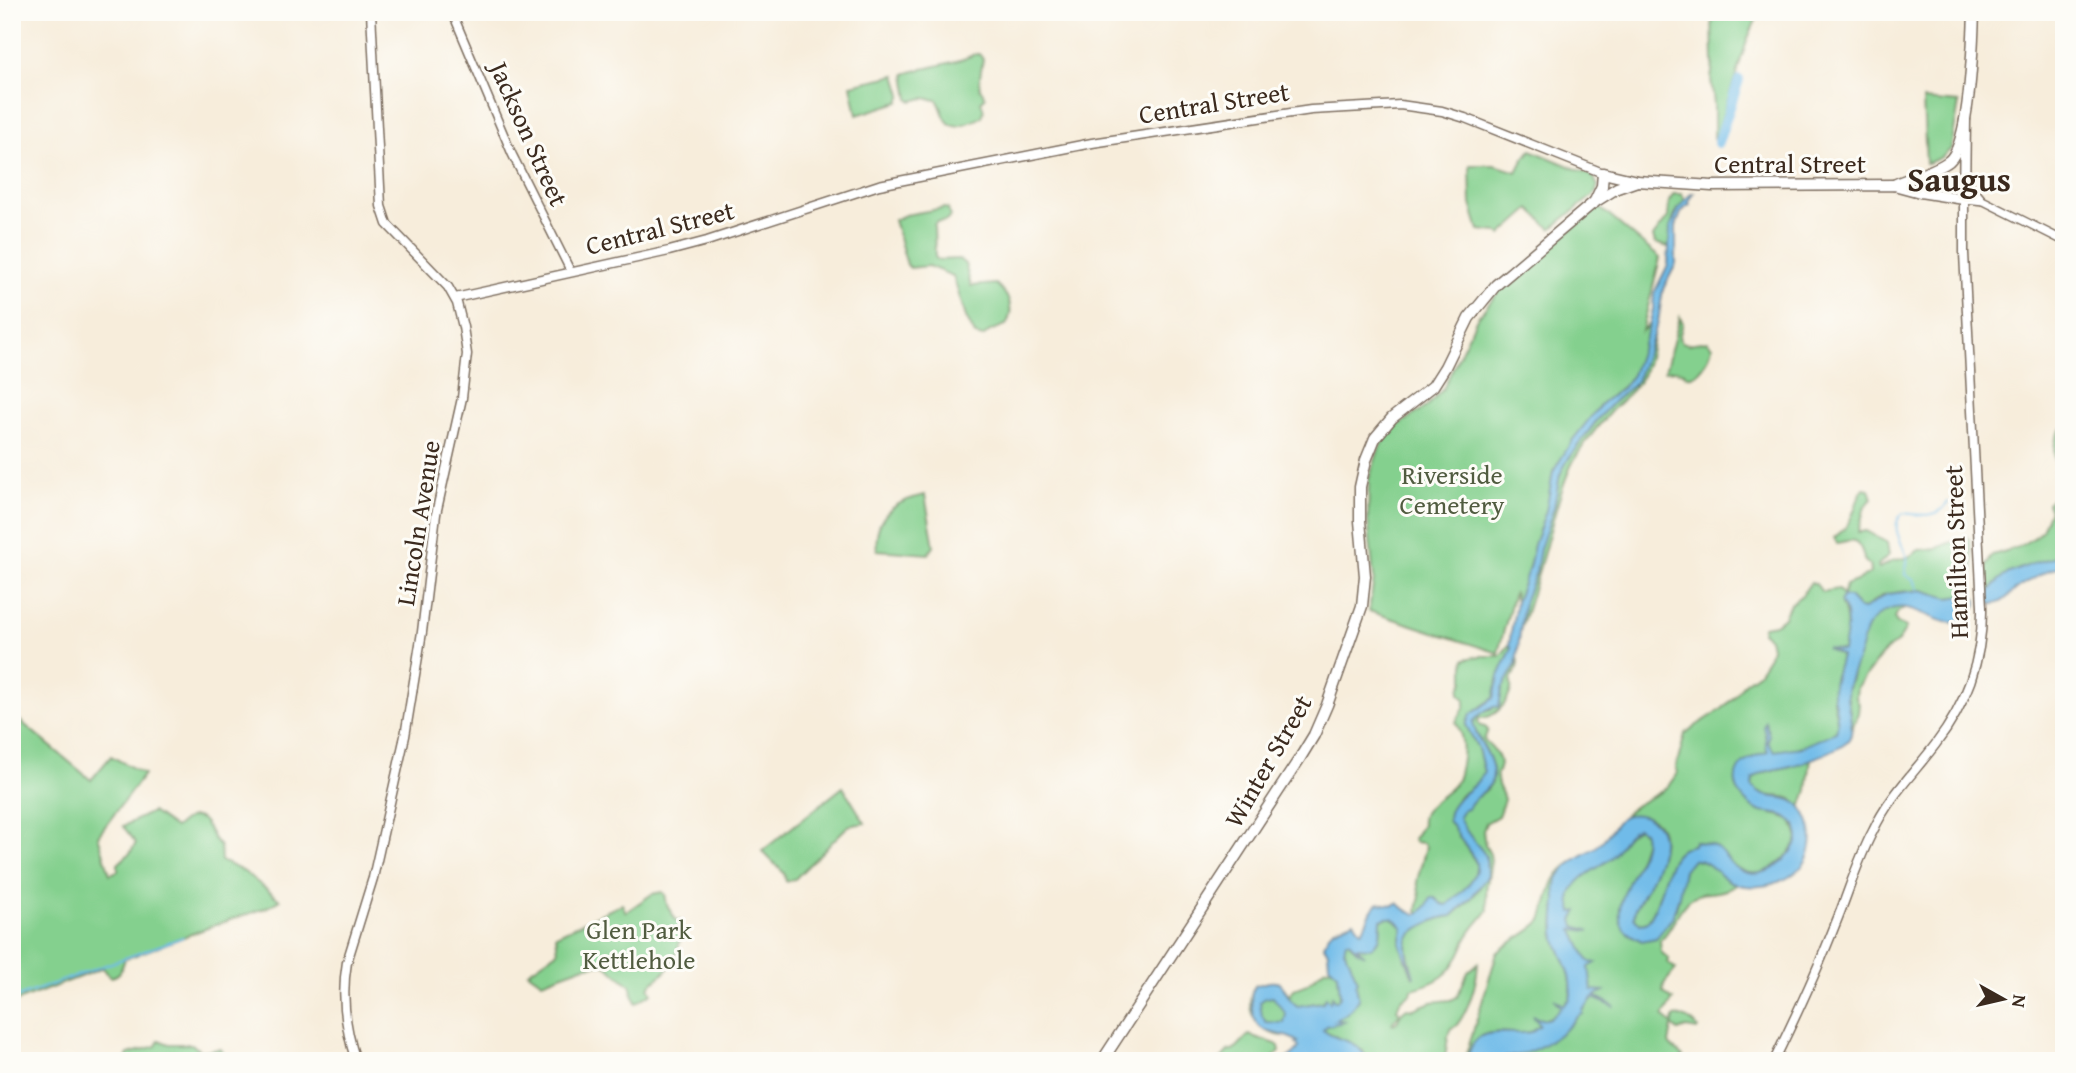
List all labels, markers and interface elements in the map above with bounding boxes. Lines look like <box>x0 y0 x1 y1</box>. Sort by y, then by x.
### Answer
street label: Jackson Street <box>479 53 579 212</box>
street label: Central Street <box>1136 71 1292 134</box>
street label: Central Street <box>1714 144 1866 183</box>
district label: Saugus <box>1907 155 2011 203</box>
street label: Central Street <box>582 190 738 265</box>
street label: Lincoln Avenue <box>385 437 450 608</box>
park label: Riverside Cemetery <box>1400 455 1504 524</box>
street label: Hamilton Street <box>1933 464 1978 640</box>
street label: Winter Street <box>1214 687 1321 834</box>
park label: Glen Park Kettlehole <box>583 910 695 979</box>
north arrow <box>1968 964 2038 1034</box>
text: N <box>2005 993 2035 1010</box>

